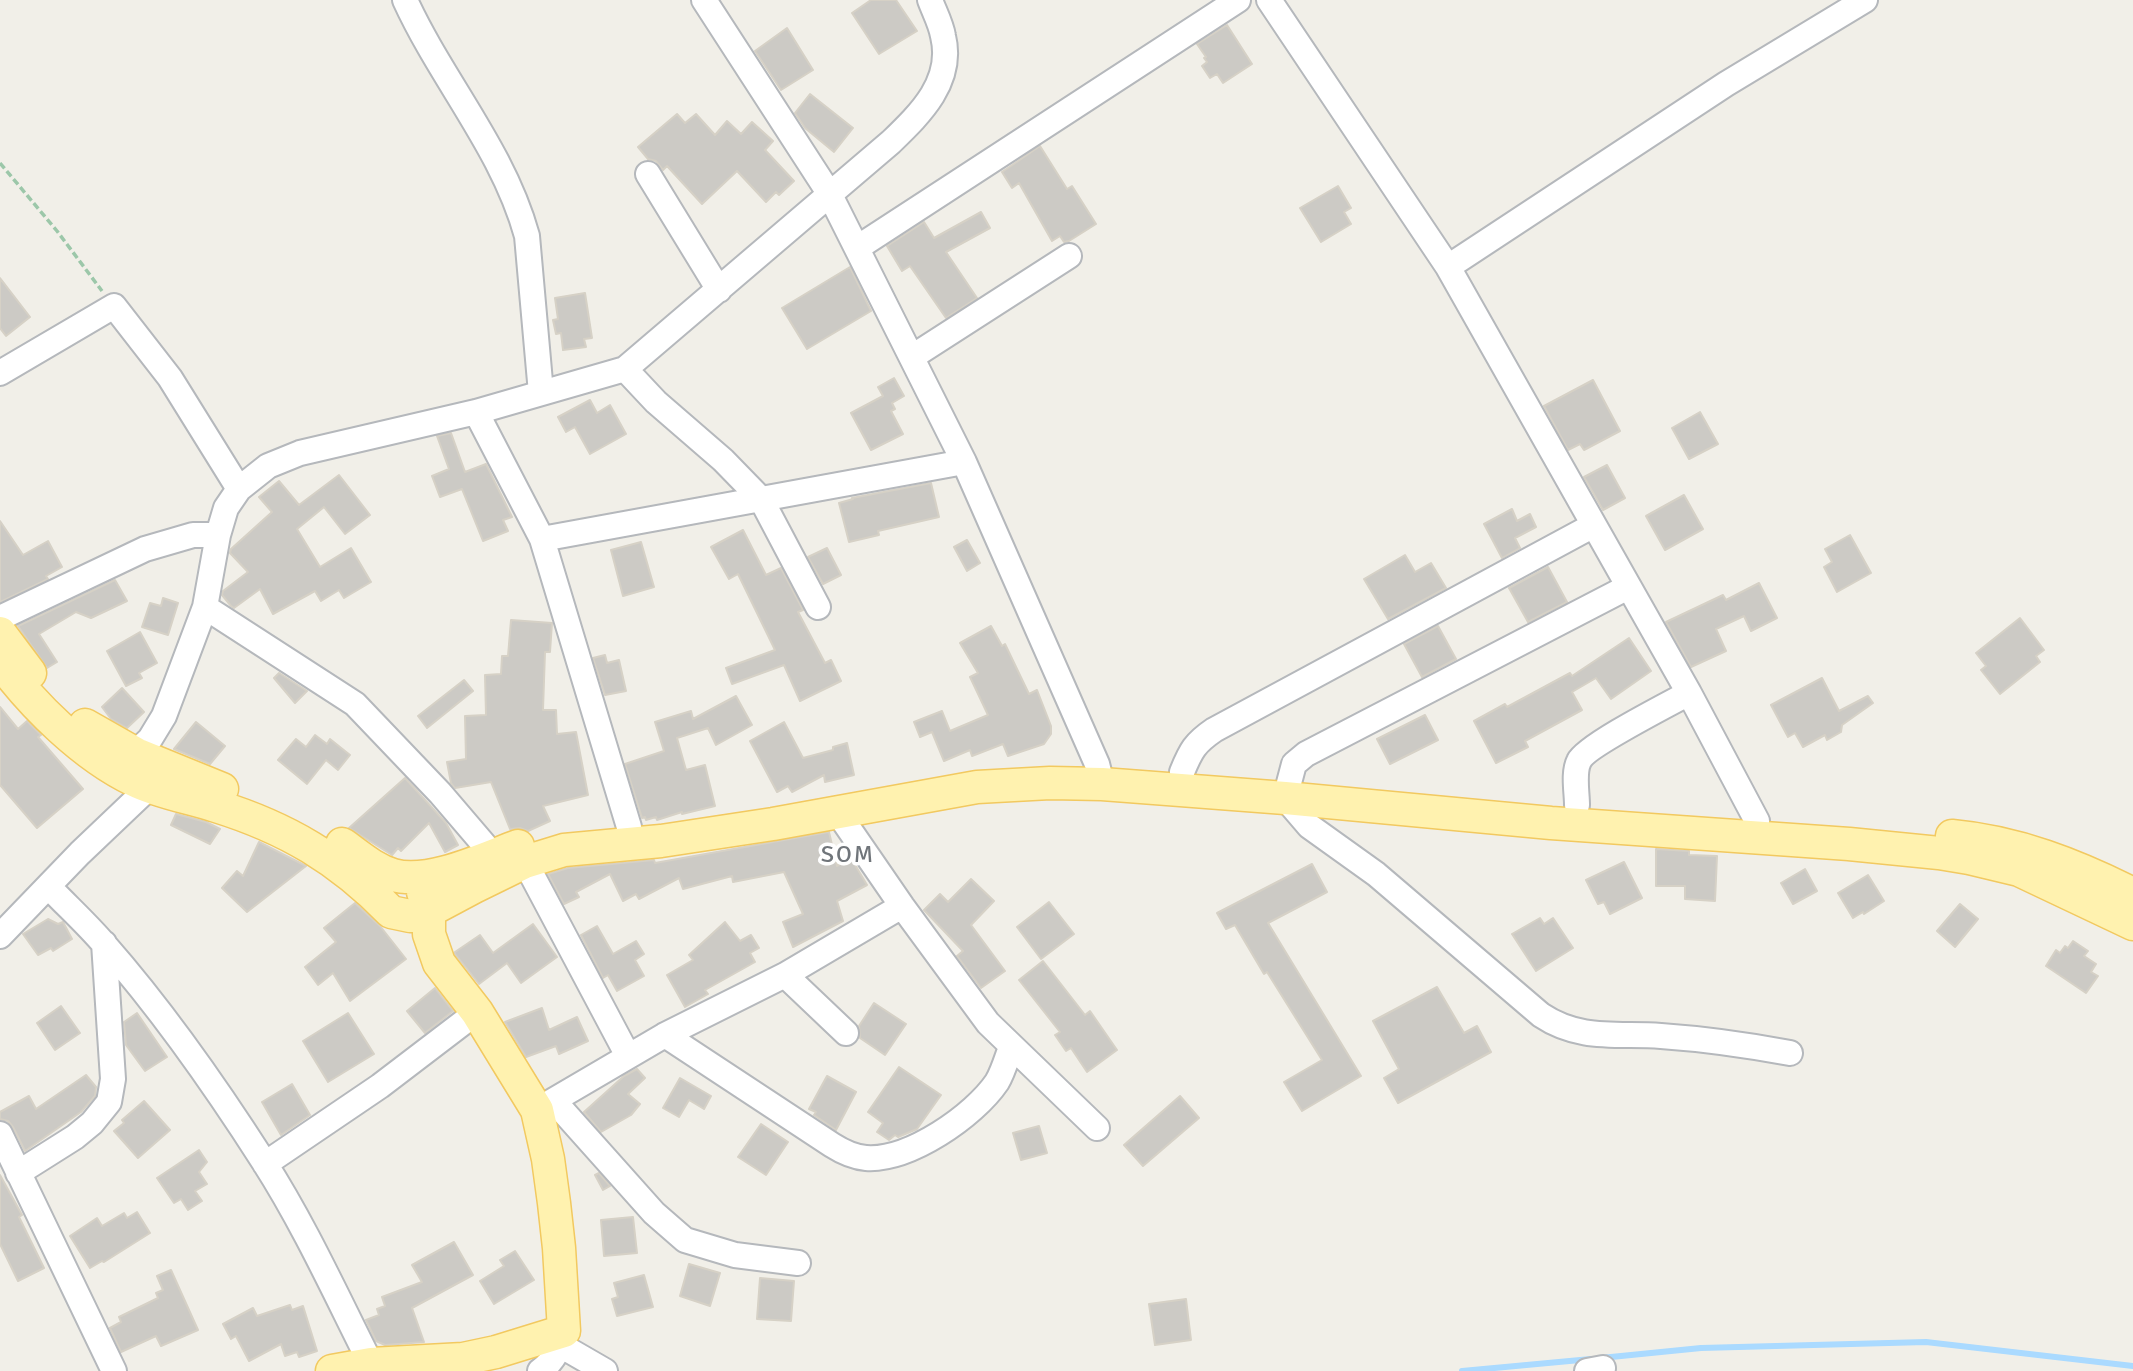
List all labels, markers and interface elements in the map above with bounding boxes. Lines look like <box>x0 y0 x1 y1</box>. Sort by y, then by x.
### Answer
district label: SOM <box>821 842 875 870</box>

